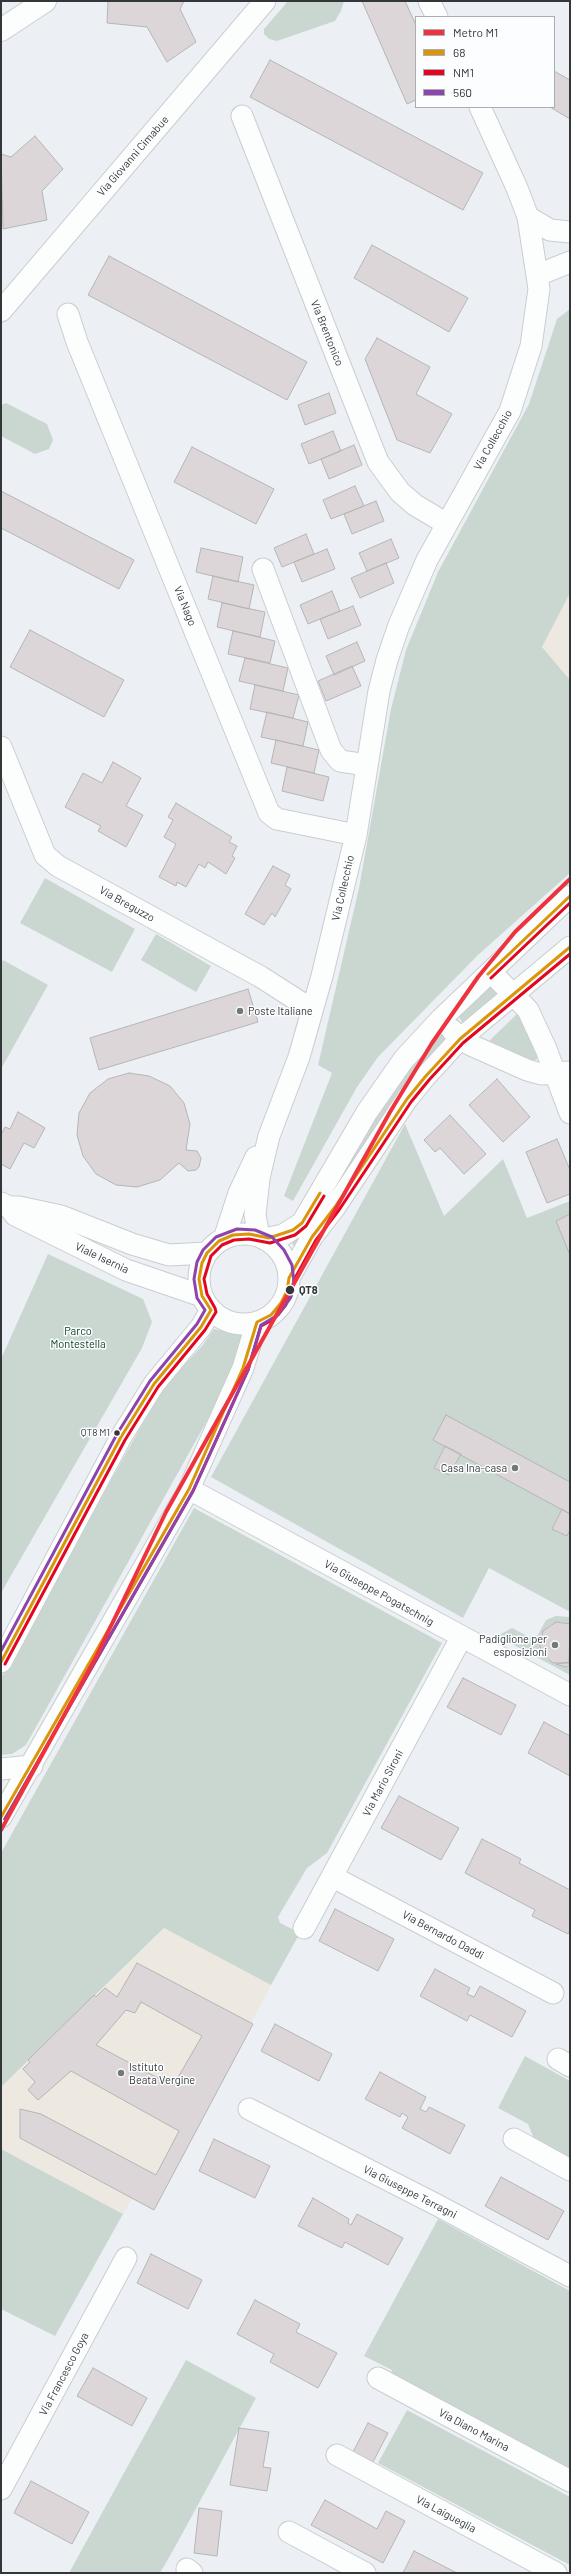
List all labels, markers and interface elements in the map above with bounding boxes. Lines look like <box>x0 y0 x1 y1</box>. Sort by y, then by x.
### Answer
legend <box>415 16 555 108</box>
text: Metro M1 <box>453 25 498 39</box>
text: 68 <box>453 45 465 59</box>
text: NM1 <box>453 65 474 79</box>
text: 560 <box>453 85 472 99</box>
street label: Via Giovanni Cimabue <box>95 113 171 199</box>
street label: Via Brentonico <box>308 298 346 368</box>
street label: Via Collecchio <box>471 408 515 472</box>
street label: Via Nago <box>171 584 199 628</box>
street label: Via Collecchio <box>329 854 357 922</box>
street label: Via Breguzzo <box>97 883 157 925</box>
place label: Poste Italiane <box>248 1004 313 1018</box>
marker: Poste Italiane <box>235 1006 245 1016</box>
street label: Viale Isernia <box>73 1240 131 1276</box>
place label: QT8 <box>299 1283 318 1297</box>
marker: QT8 <box>284 1284 296 1296</box>
park label: Parco Montestella <box>50 1324 106 1350</box>
place label: QT8 M1 <box>81 1427 110 1439</box>
marker: QT8 M1 <box>112 1428 122 1438</box>
place label: Casa Ina-casa <box>441 1461 507 1475</box>
marker: Casa Ina-casa <box>510 1463 520 1473</box>
street label: Via Giuseppe Pogatschnig <box>322 1557 436 1629</box>
place label: Padiglione per esposizioni <box>479 1632 547 1658</box>
marker: Padiglione per esposizioni <box>550 1640 560 1650</box>
street label: Via Mario Sironi <box>360 1747 406 1819</box>
street label: Via Bernardo Daddi <box>400 1908 486 1962</box>
place label: Istituto Beata Vergine <box>129 2060 195 2086</box>
marker: Istituto Beata Vergine <box>116 2068 126 2078</box>
street label: Via Giuseppe Terragni <box>361 2163 459 2221</box>
street label: Via Francesco Goya <box>36 2330 92 2418</box>
street label: Via Diano Marina <box>436 2406 512 2454</box>
street label: Via Laigueglia <box>414 2493 478 2535</box>

